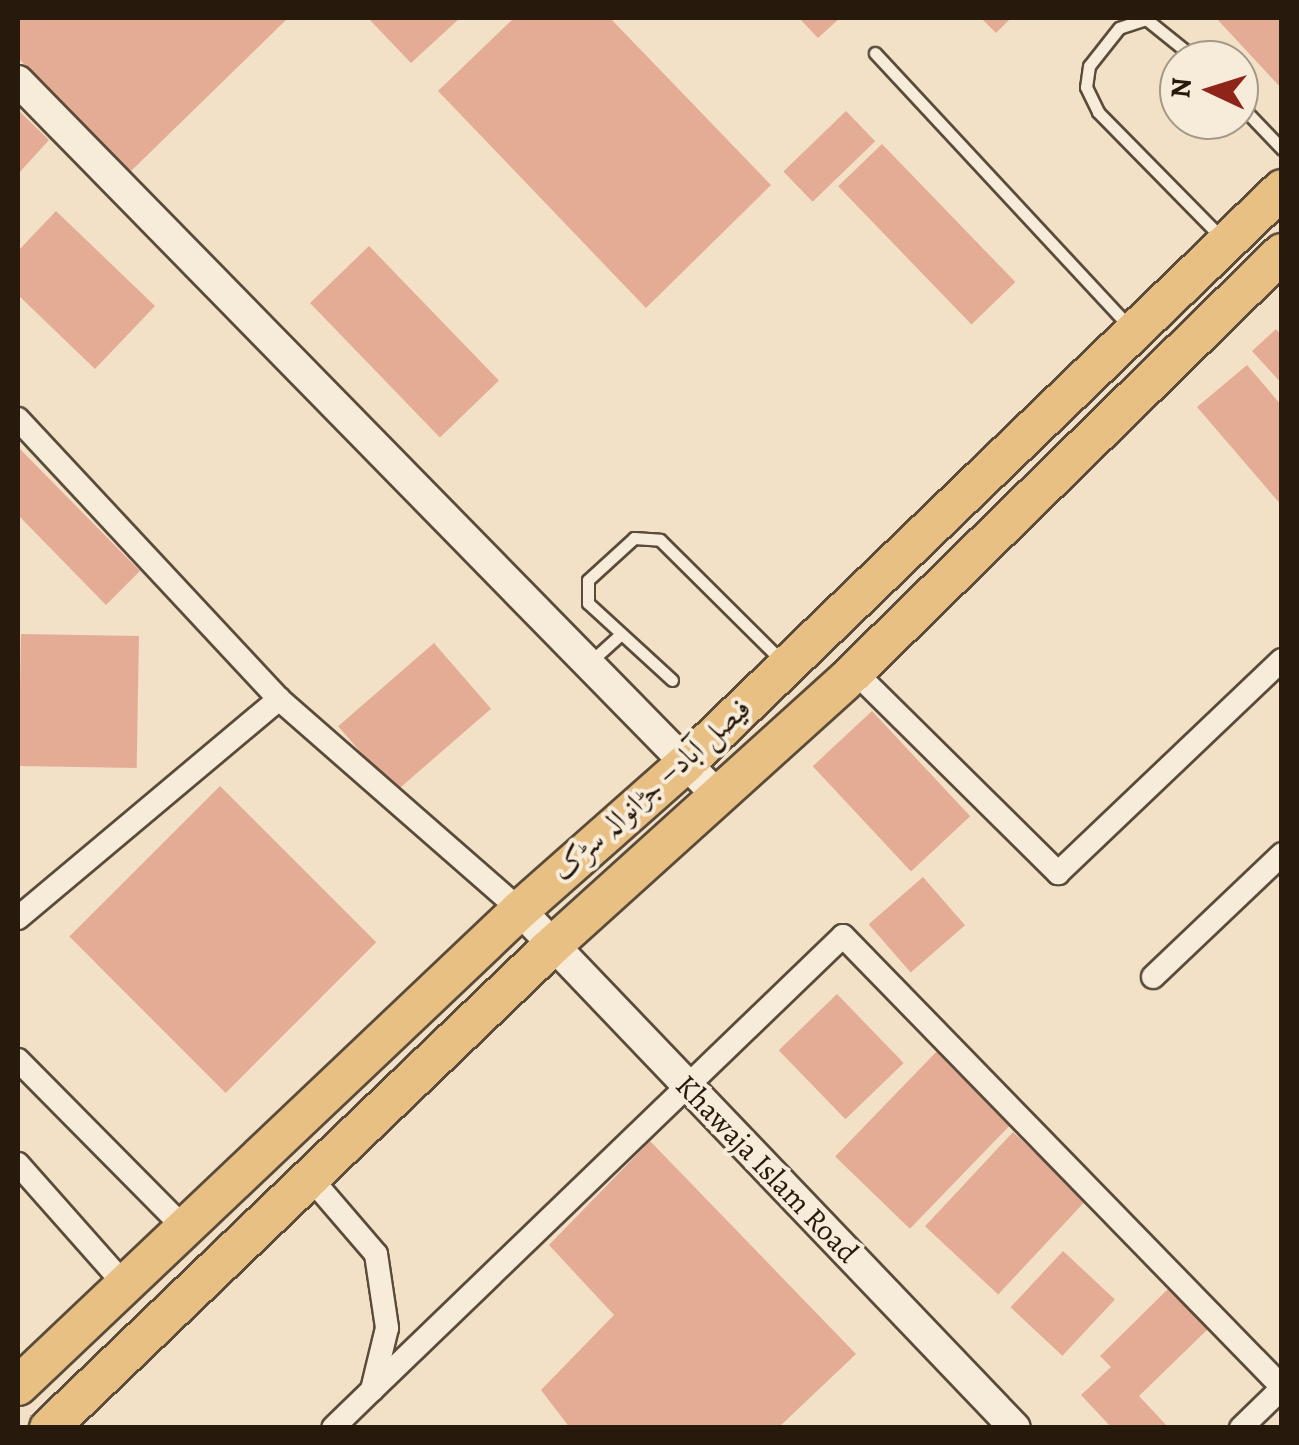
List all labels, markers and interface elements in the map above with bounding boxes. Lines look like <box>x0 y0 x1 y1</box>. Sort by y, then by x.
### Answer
north arrow <box>1159 40 1259 140</box>
text: N <box>1161 77 1201 100</box>
street label: فیصل آباد– جڑانوالہ سڑک <box>544 690 758 888</box>
street label: Khawaja Islam Road <box>668 1068 866 1270</box>

